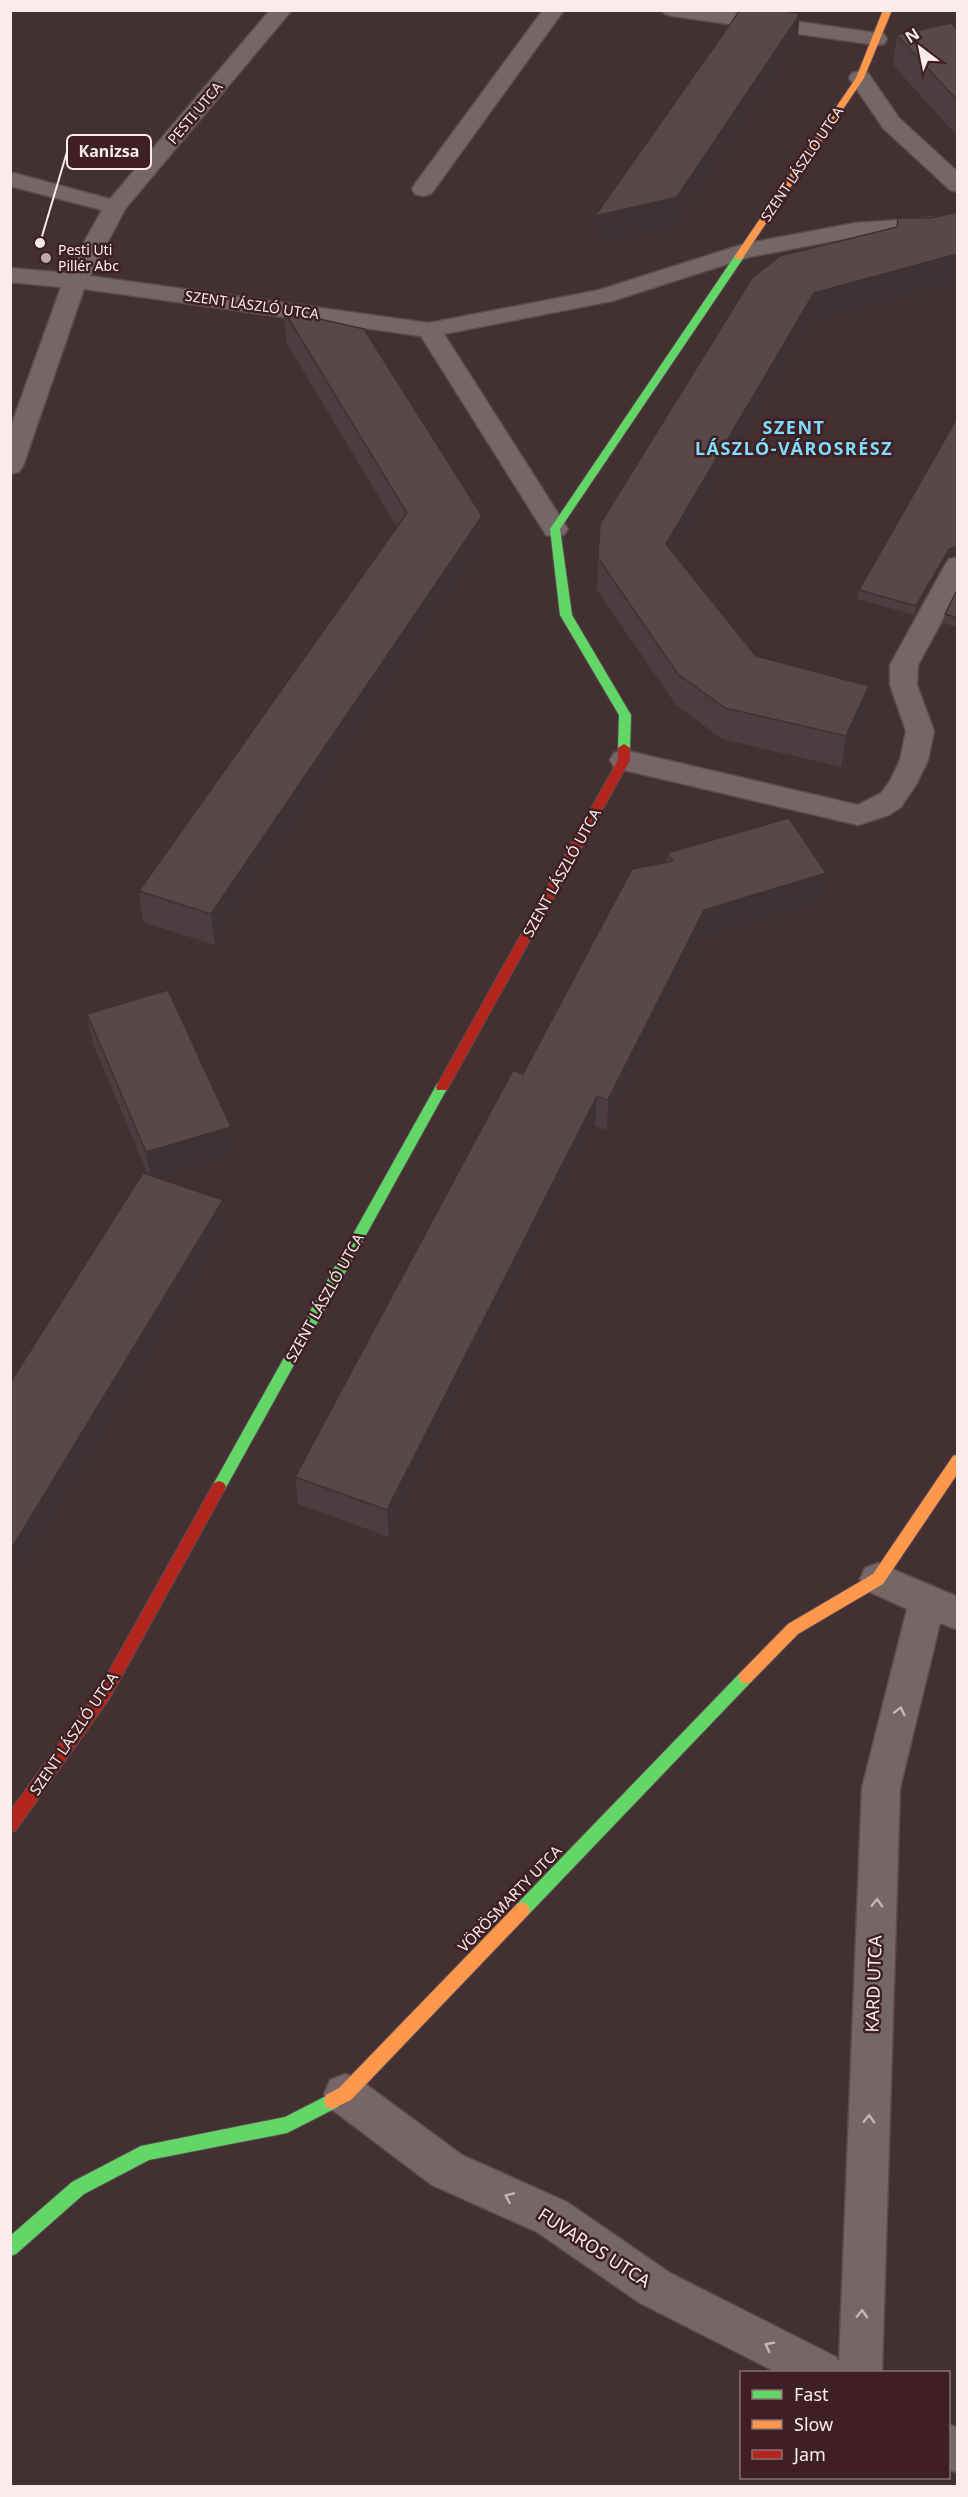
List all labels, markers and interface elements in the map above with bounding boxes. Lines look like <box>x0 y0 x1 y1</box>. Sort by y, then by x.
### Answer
north arrow <box>890 18 950 78</box>
text: N <box>901 23 923 48</box>
street label: PESTI UTCA <box>163 78 226 148</box>
street label: SZENT LÁSZLÓ UTCA <box>756 103 847 225</box>
callout: Kanizsa <box>67 135 151 169</box>
text: Kanizsa <box>79 140 139 162</box>
place label: Pesti Uti Pillér Abc <box>58 240 119 275</box>
marker: Pesti Uti Pillér Abc <box>39 251 53 265</box>
street label: SZENT LÁSZLÓ UTCA <box>184 286 320 323</box>
district label: SZENT LÁSZLÓ-VÁROSRÉSZ <box>695 415 893 460</box>
street label: SZENT LÁSZLÓ UTCA <box>517 804 605 940</box>
street label: SZENT LÁSZLÓ UTCA <box>280 1229 368 1365</box>
street label: SZENT LÁSZLÓ UTCA <box>25 1668 122 1799</box>
one-way arrow <box>893 1706 906 1716</box>
street label: VÖRÖSMARTY UTCA <box>453 1840 566 1956</box>
one-way arrow <box>870 1899 883 1908</box>
street label: KARD UTCA <box>859 1934 887 2033</box>
one-way arrow <box>863 2115 875 2124</box>
one-way arrow <box>504 2193 515 2205</box>
street label: FUVAROS UTCA <box>534 2202 656 2293</box>
one-way arrow <box>856 2310 868 2319</box>
one-way arrow <box>764 2342 775 2353</box>
legend <box>740 2371 950 2479</box>
text: Fast <box>794 2382 829 2406</box>
text: Slow <box>794 2412 833 2436</box>
text: Jam <box>792 2442 826 2466</box>

